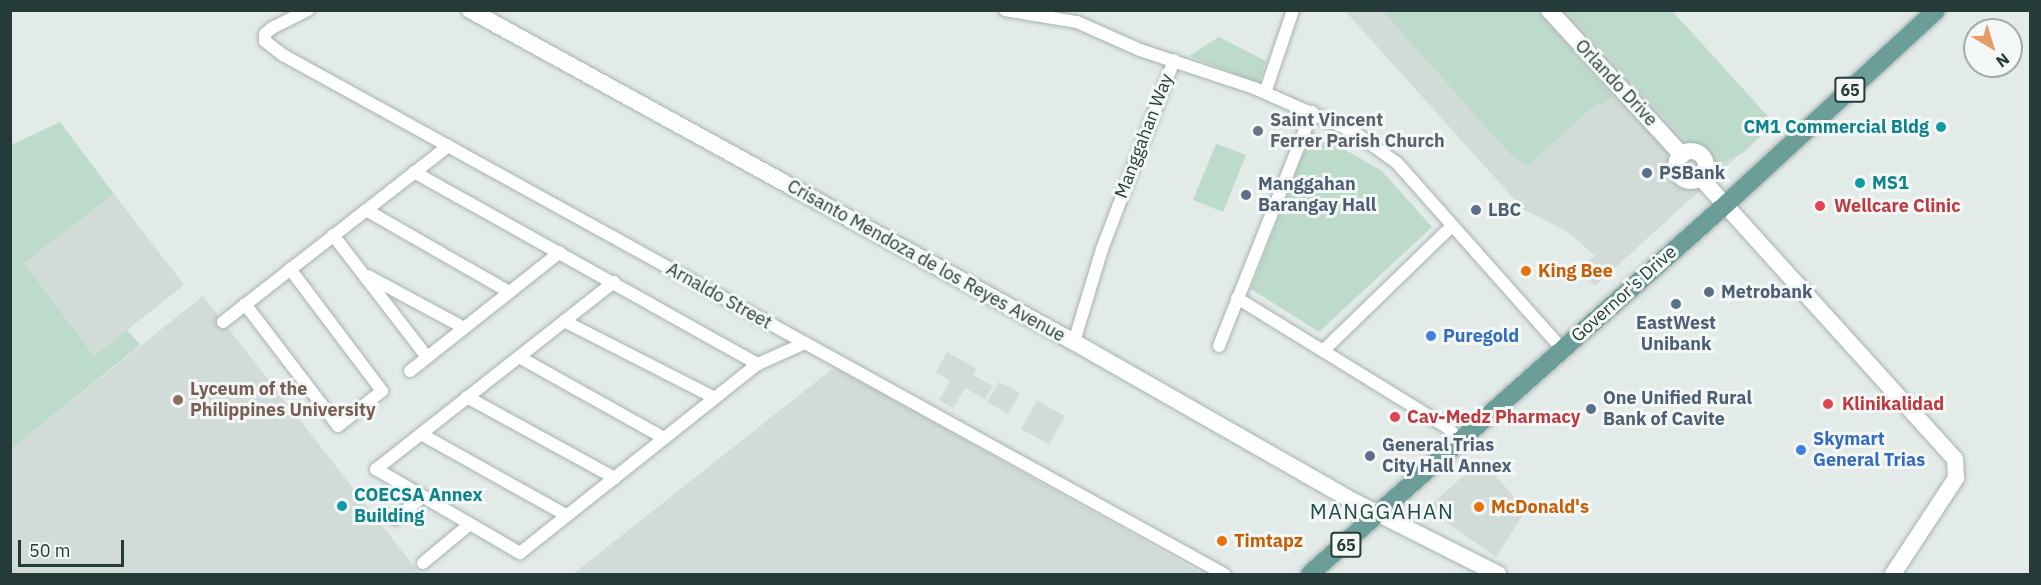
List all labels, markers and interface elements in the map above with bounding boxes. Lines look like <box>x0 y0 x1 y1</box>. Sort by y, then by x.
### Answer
north arrow <box>1963 18 2023 78</box>
street label: Orlando Drive <box>1570 35 1662 131</box>
text: N <box>1992 49 2014 72</box>
street label: Manggahan Way <box>1110 71 1178 201</box>
road number: 65 <box>1834 77 1866 103</box>
place label: Saint Vincent Ferrer Parish Church <box>1270 110 1445 152</box>
place label: CM1 Commercial Bldg <box>1743 116 1929 138</box>
marker: CM1 Commercial Bldg <box>1934 120 1948 134</box>
marker: Saint Vincent Ferrer Parish Church <box>1251 124 1265 138</box>
place label: PSBank <box>1659 162 1725 184</box>
marker: PSBank <box>1640 166 1654 180</box>
place label: MS1 <box>1872 172 1909 194</box>
place label: Manggahan Barangay Hall <box>1258 174 1376 216</box>
street label: Crisanto Mendoza de los Reyes Avenue <box>783 175 1069 347</box>
marker: MS1 <box>1853 176 1867 190</box>
marker: Manggahan Barangay Hall <box>1239 188 1253 202</box>
place label: Wellcare Clinic <box>1834 195 1961 217</box>
marker: Wellcare Clinic <box>1811 197 1829 215</box>
place label: LBC <box>1488 199 1521 221</box>
marker: LBC <box>1469 203 1483 217</box>
street label: Governor's Drive <box>1567 241 1681 347</box>
street label: Arnaldo Street <box>663 258 775 334</box>
place label: King Bee <box>1538 260 1613 282</box>
marker: King Bee <box>1519 264 1533 278</box>
place label: Metrobank <box>1721 281 1812 303</box>
marker: Metrobank <box>1702 285 1716 299</box>
marker: EastWest Unibank <box>1669 297 1683 311</box>
place label: EastWest Unibank <box>1636 313 1716 356</box>
place label: Puregold <box>1443 325 1519 347</box>
marker: Puregold <box>1424 329 1438 343</box>
place label: Lyceum of the Philippines University <box>190 379 376 422</box>
place label: One Unified Rural Bank of Cavite <box>1603 388 1752 430</box>
marker: Lyceum of the Philippines University <box>171 393 185 407</box>
place label: Klinikalidad <box>1842 393 1944 415</box>
marker: Klinikalidad <box>1819 395 1837 413</box>
marker: One Unified Rural Bank of Cavite <box>1584 402 1598 416</box>
place label: Cav-Medz Pharmacy <box>1407 406 1580 428</box>
marker: Cav-Medz Pharmacy <box>1388 410 1402 424</box>
place label: Skymart General Trias <box>1813 429 1925 472</box>
place label: General Trias City Hall Annex <box>1382 435 1512 478</box>
marker: Skymart General Trias <box>1794 443 1808 457</box>
marker: General Trias City Hall Annex <box>1363 449 1377 463</box>
place label: COECSA Annex Building <box>354 485 482 528</box>
place label: McDonald's <box>1491 496 1589 518</box>
district label: MANGGAHAN <box>1310 498 1454 524</box>
marker: COECSA Annex Building <box>335 499 349 513</box>
marker: McDonald's <box>1472 500 1486 514</box>
scale bar <box>21 528 128 566</box>
place label: Timtapz <box>1234 530 1303 552</box>
road number: 65 <box>1330 532 1362 558</box>
marker: Timtapz <box>1215 534 1229 548</box>
text: 50 m <box>29 539 71 562</box>

